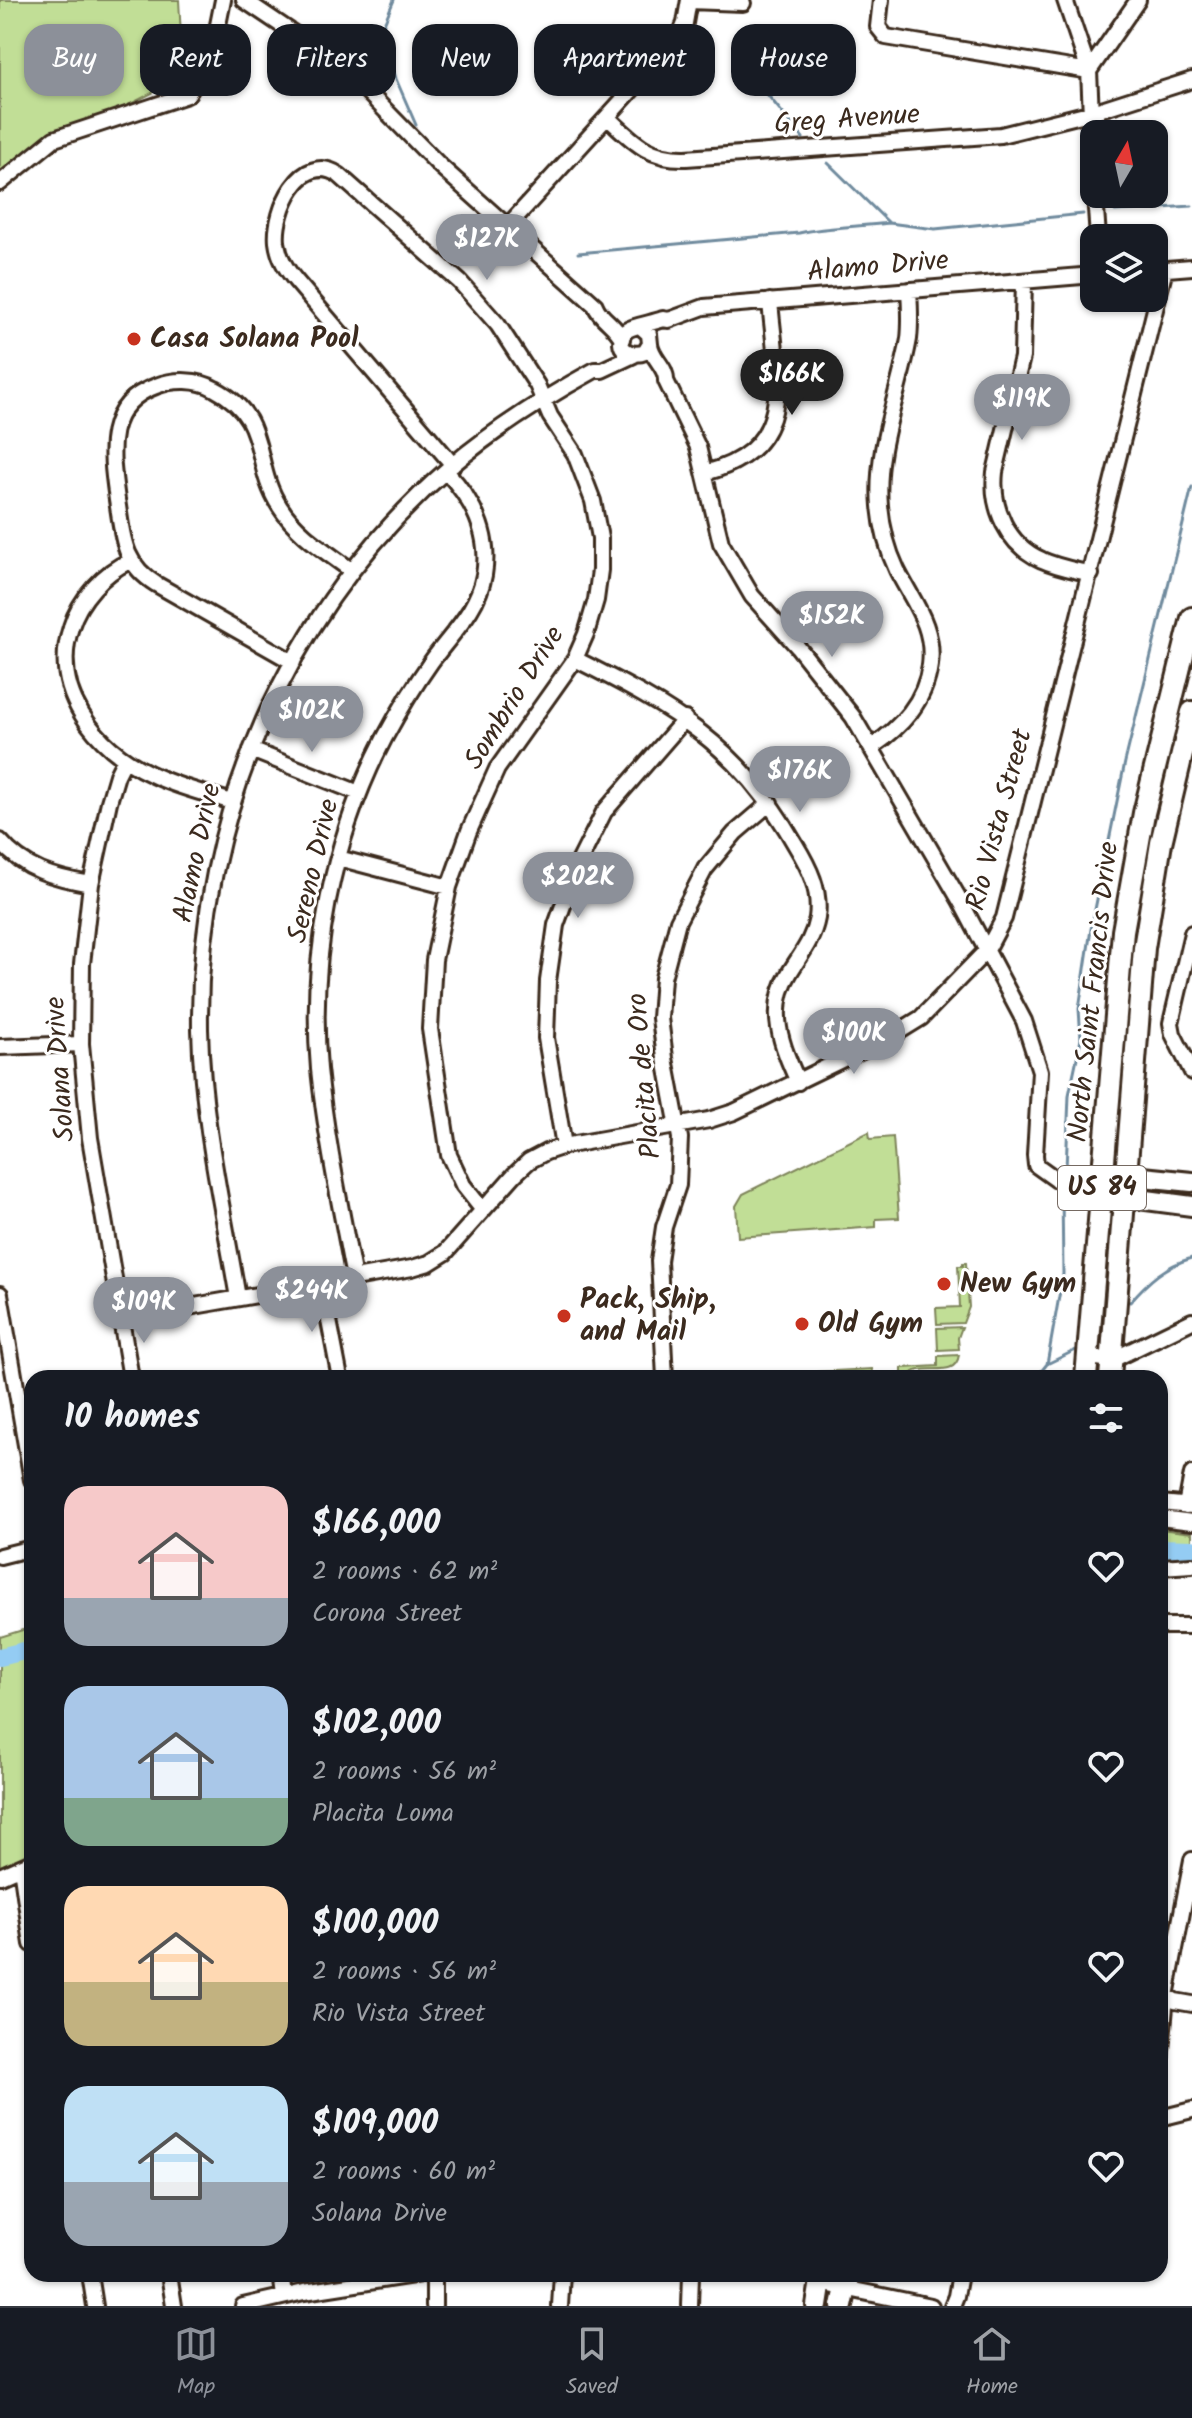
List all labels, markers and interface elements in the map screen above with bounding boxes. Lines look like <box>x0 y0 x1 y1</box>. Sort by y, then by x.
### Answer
chip: Buy <box>24 24 124 96</box>
chip: Rent <box>140 24 251 96</box>
chip: Filters <box>267 24 396 96</box>
chip: New <box>412 24 518 96</box>
chip: Apartment <box>534 24 715 96</box>
chip: House <box>731 24 856 96</box>
street label: Greg Avenue <box>773 92 922 148</box>
north arrow <box>1080 120 1168 208</box>
map controls <box>1080 120 1168 312</box>
pin: $127K <box>431 214 543 282</box>
text: $127K <box>454 219 520 261</box>
button: layers <box>1080 224 1168 312</box>
street label: Alamo Drive <box>805 238 951 296</box>
place label: Casa Solana Pool <box>150 317 359 362</box>
marker: Casa Solana Pool <box>125 330 143 348</box>
pin: $166K <box>736 349 848 417</box>
text: $166K <box>758 354 826 396</box>
pin: $119K <box>966 374 1078 442</box>
text: $119K <box>992 379 1052 421</box>
pin: $152K <box>776 591 888 659</box>
text: $152K <box>798 596 866 638</box>
street label: Sombrio Drive <box>453 617 577 779</box>
pin: $102K <box>256 686 368 754</box>
text: $102K <box>278 691 346 733</box>
street label: Rio Vista Street <box>954 723 1046 916</box>
pin: $176K <box>744 746 856 814</box>
text: $176K <box>767 751 833 793</box>
street label: Alamo Drive <box>161 779 235 927</box>
street label: Sereno Drive <box>276 794 352 947</box>
street label: North Saint Francis Drive <box>1056 839 1132 1145</box>
pin: $202K <box>522 852 634 920</box>
text: $202K <box>541 857 615 899</box>
street label: Placita de Oro <box>615 991 675 1161</box>
street label: Solana Drive <box>33 995 89 1143</box>
pin: $100K <box>798 1008 910 1076</box>
text: $100K <box>821 1013 887 1055</box>
road number: US 84 <box>1058 1166 1146 1210</box>
place label: New Gym <box>960 1262 1076 1307</box>
pin: $244K <box>256 1266 368 1334</box>
text: $244K <box>275 1271 349 1313</box>
marker: New Gym <box>935 1275 953 1293</box>
pin: $109K <box>88 1277 200 1345</box>
place label: Pack, Ship, and Mail <box>580 1278 716 1355</box>
text: $109K <box>111 1282 177 1324</box>
place label: Old Gym <box>818 1302 923 1347</box>
marker: Pack, Ship, and Mail <box>555 1307 573 1325</box>
marker: Old Gym <box>793 1315 811 1333</box>
text: 10 homes <box>64 1391 200 1445</box>
icon: filters <box>1084 1396 1128 1440</box>
text: $166,000 <box>312 1497 441 1551</box>
icon: home <box>128 1518 224 1614</box>
icon: heart <box>1084 1544 1128 1588</box>
text: 2 rooms · 62 m² <box>312 1551 497 1593</box>
text: Corona Street <box>312 1593 462 1635</box>
text: $102,000 <box>312 1697 441 1751</box>
icon: home <box>128 1718 224 1814</box>
icon: heart <box>1084 1744 1128 1788</box>
text: 2 rooms · 56 m² <box>312 1751 496 1793</box>
text: Placita Loma <box>312 1793 454 1835</box>
text: $100,000 <box>312 1897 439 1951</box>
icon: home <box>128 1918 224 2014</box>
icon: heart <box>1084 1944 1128 1988</box>
text: 2 rooms · 56 m² <box>312 1951 496 1993</box>
text: Rio Vista Street <box>312 1993 485 2035</box>
text: $109,000 <box>312 2097 438 2151</box>
icon: home <box>128 2118 224 2214</box>
icon: heart <box>1084 2144 1128 2188</box>
text: 2 rooms · 60 m² <box>312 2151 495 2193</box>
text: Solana Drive <box>312 2193 447 2235</box>
tab: Map <box>174 2322 218 2405</box>
tab: Saved <box>566 2322 618 2405</box>
tab: Home <box>966 2322 1018 2405</box>

